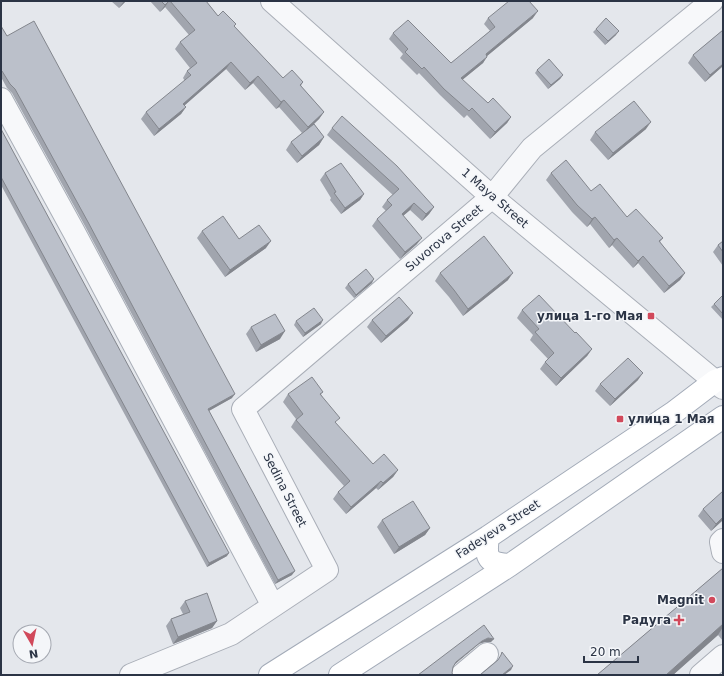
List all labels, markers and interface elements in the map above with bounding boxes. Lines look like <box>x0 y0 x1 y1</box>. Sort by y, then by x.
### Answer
street label: 1 Maya Street <box>459 165 531 231</box>
street label: Suvorova Street <box>403 201 486 274</box>
place label: улица 1-го Мая <box>537 309 643 323</box>
marker: улица 1-го Мая <box>646 311 656 321</box>
place label: улица 1 Мая <box>628 412 714 426</box>
marker: улица 1 Мая <box>615 414 625 424</box>
street label: Sedina Street <box>260 451 310 530</box>
street label: Fadeyeva Street <box>453 496 543 561</box>
place label: Magnit <box>657 593 704 607</box>
marker: Magnit <box>707 595 717 605</box>
place label: Радуга <box>622 613 671 627</box>
marker: Радуга <box>674 615 684 625</box>
north arrow <box>12 624 52 664</box>
scale bar <box>584 638 638 664</box>
text: 20 m <box>590 645 621 659</box>
text: N <box>28 646 39 661</box>

